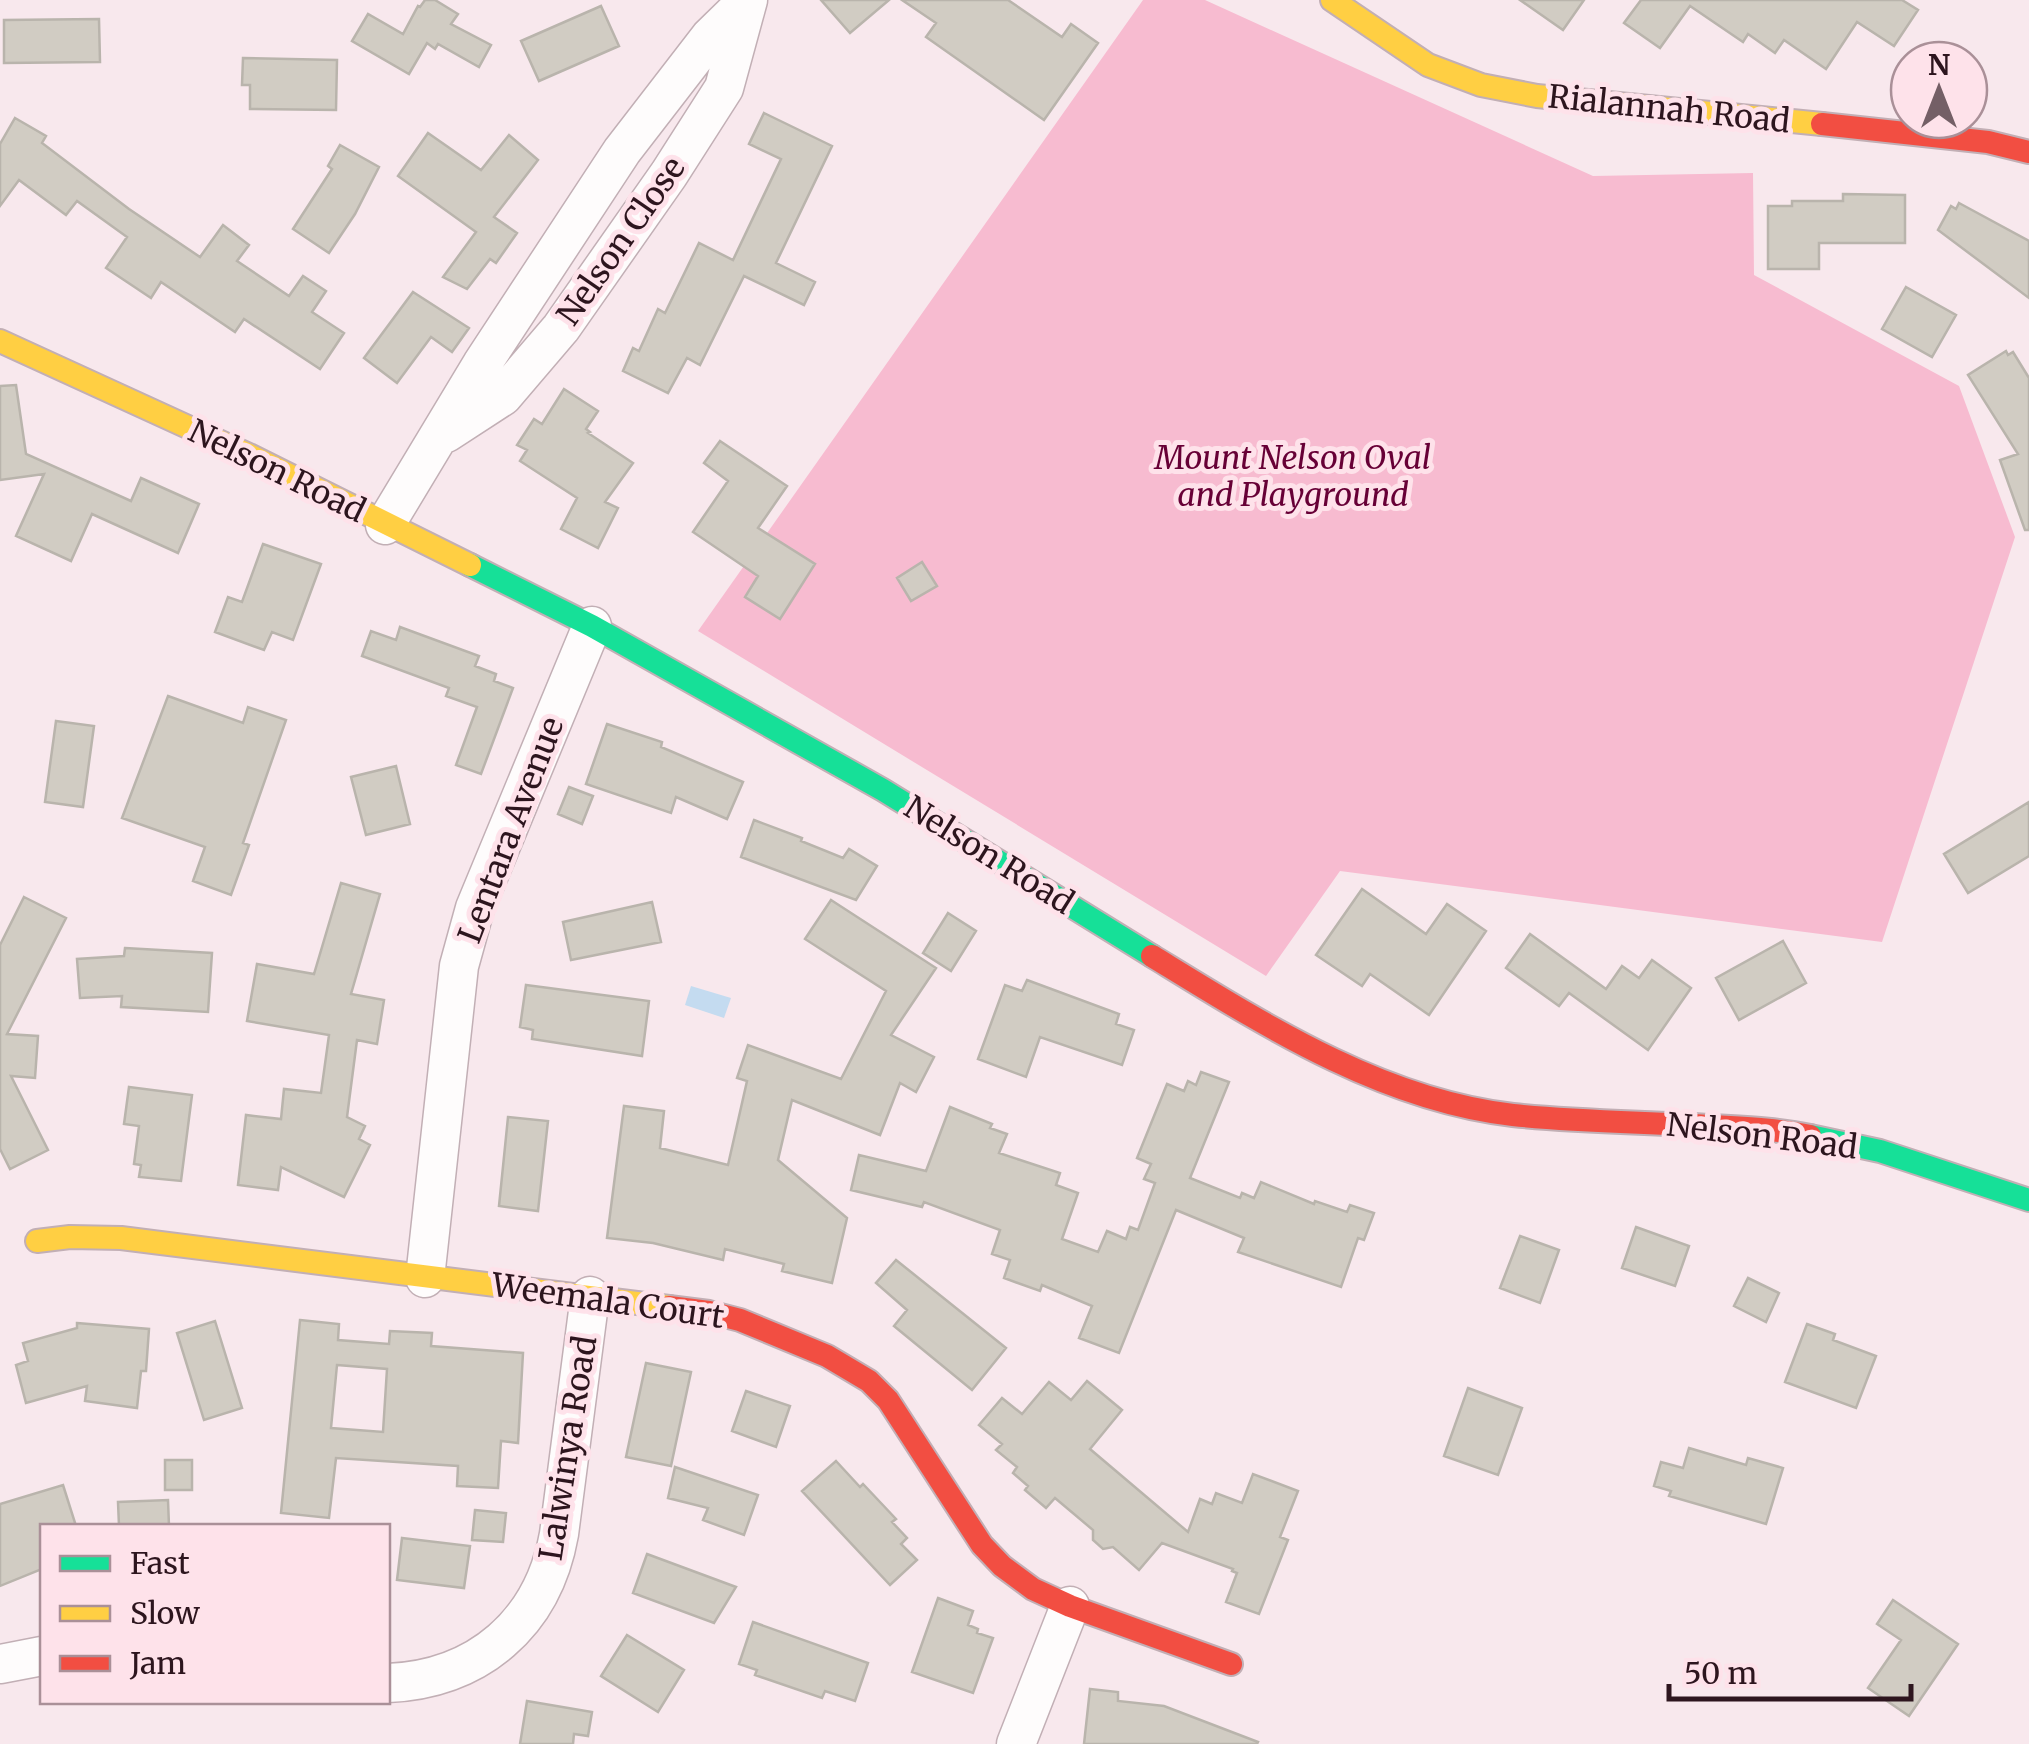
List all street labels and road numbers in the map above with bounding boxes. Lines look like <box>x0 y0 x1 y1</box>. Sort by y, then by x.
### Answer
street label: Rialannah Road <box>1546 76 1792 142</box>
street label: Nelson Close <box>548 149 694 333</box>
street label: Nelson Road <box>182 411 372 531</box>
street label: Lentara Avenue <box>450 711 572 949</box>
street label: Nelson Road <box>897 787 1081 923</box>
street label: Nelson Road <box>1664 1104 1860 1168</box>
street label: Weemala Court <box>488 1265 727 1337</box>
street label: Lalwinya Road <box>531 1333 605 1563</box>

